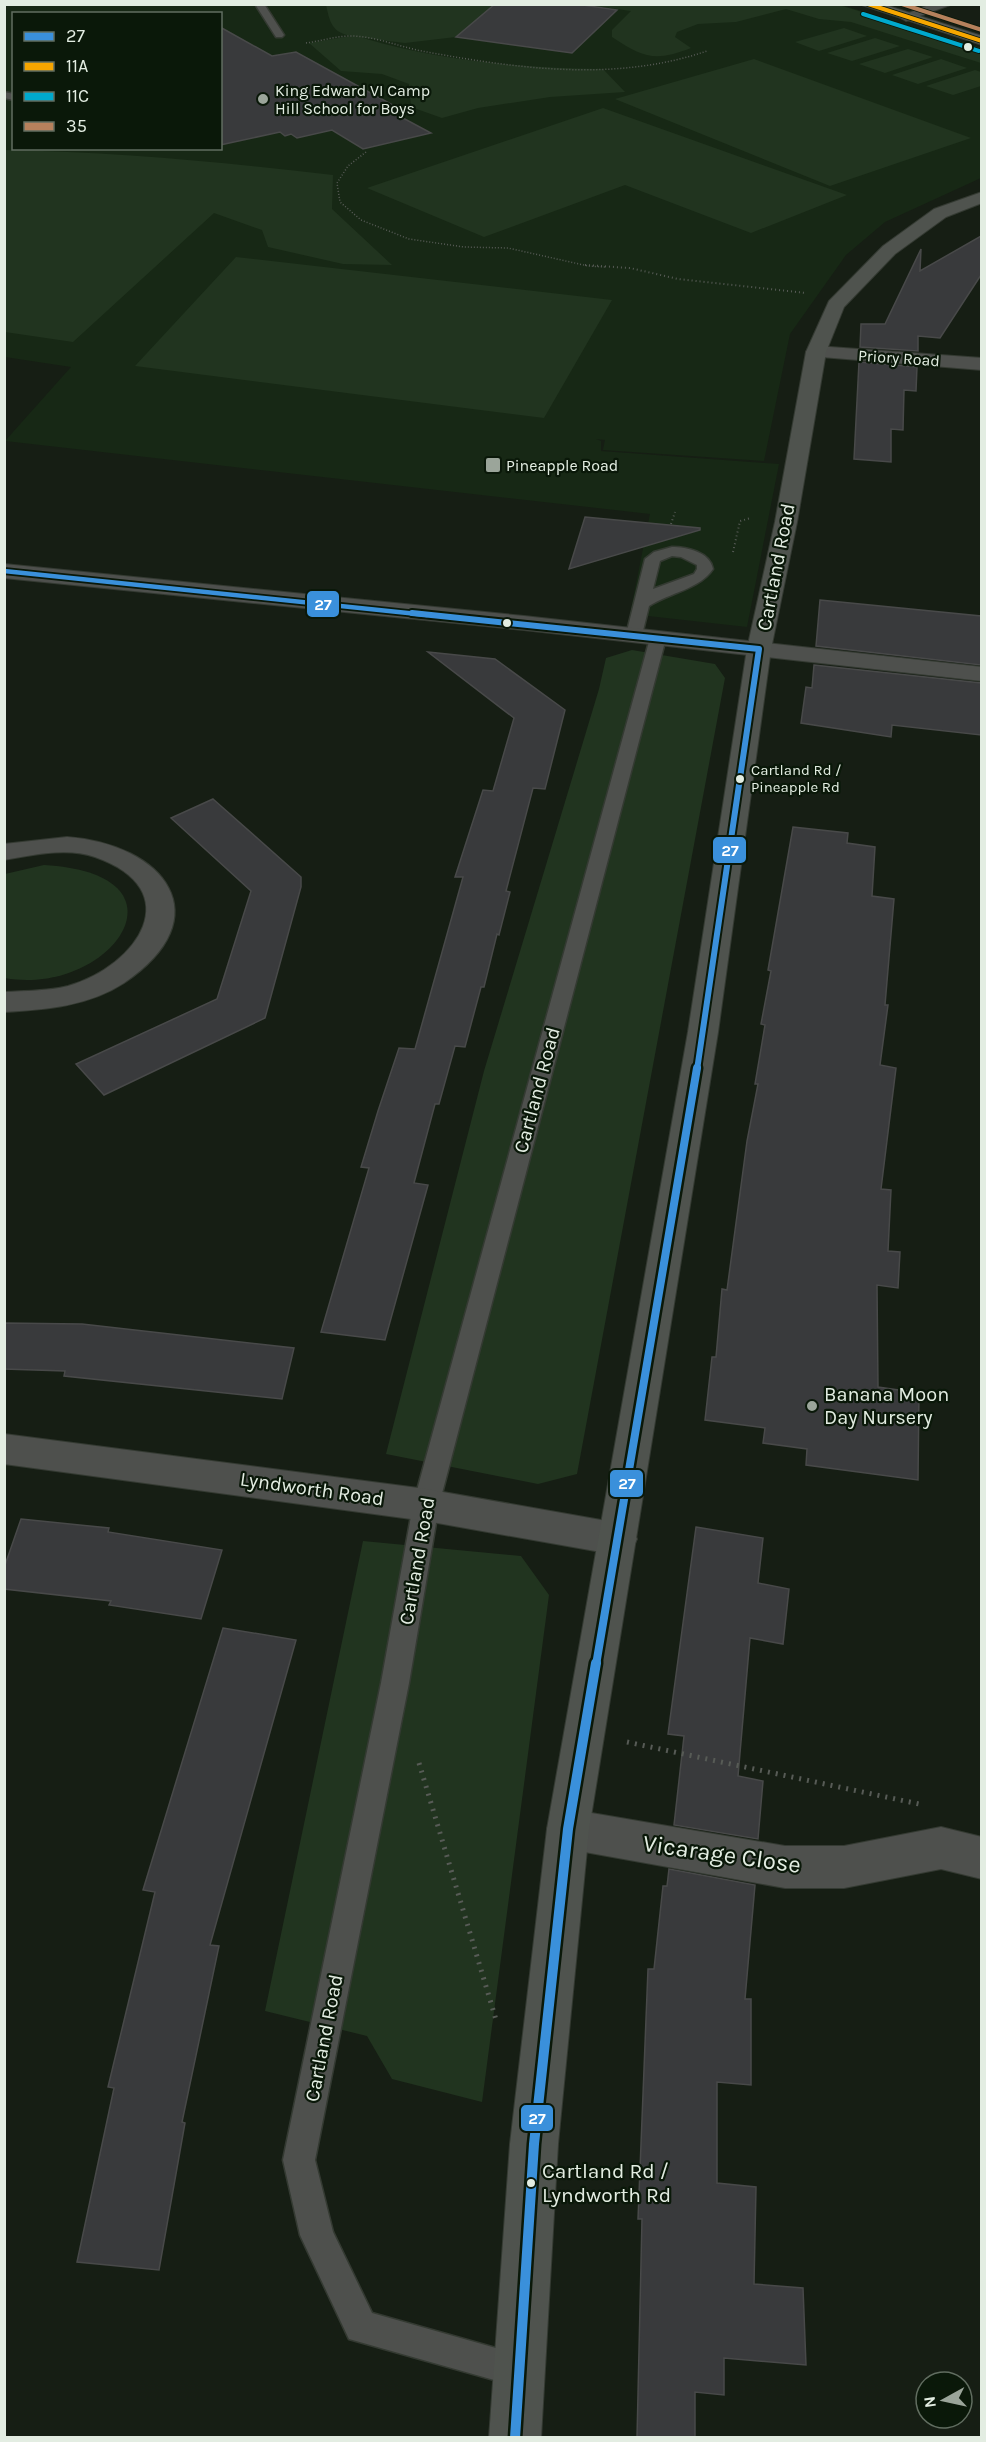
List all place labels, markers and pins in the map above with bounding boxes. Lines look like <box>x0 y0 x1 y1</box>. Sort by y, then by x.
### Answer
unlabelled marker <box>962 41 974 53</box>
place label: King Edward VI Camp Hill School for Boys <box>275 81 430 118</box>
marker: King Edward VI Camp Hill School for Boys <box>256 92 270 106</box>
marker: Pineapple Road <box>484 456 502 474</box>
place label: Pineapple Road <box>506 456 618 475</box>
unlabelled marker <box>501 617 513 629</box>
place label: Cartland Rd / Pineapple Rd <box>751 761 842 796</box>
marker: Cartland Rd / Pineapple Rd <box>734 773 746 785</box>
place label: Banana Moon Day Nursery <box>824 1383 949 1429</box>
marker: Banana Moon Day Nursery <box>805 1399 819 1413</box>
place label: Cartland Rd / Lyndworth Rd <box>542 2159 671 2207</box>
marker: Cartland Rd / Lyndworth Rd <box>525 2177 537 2189</box>

